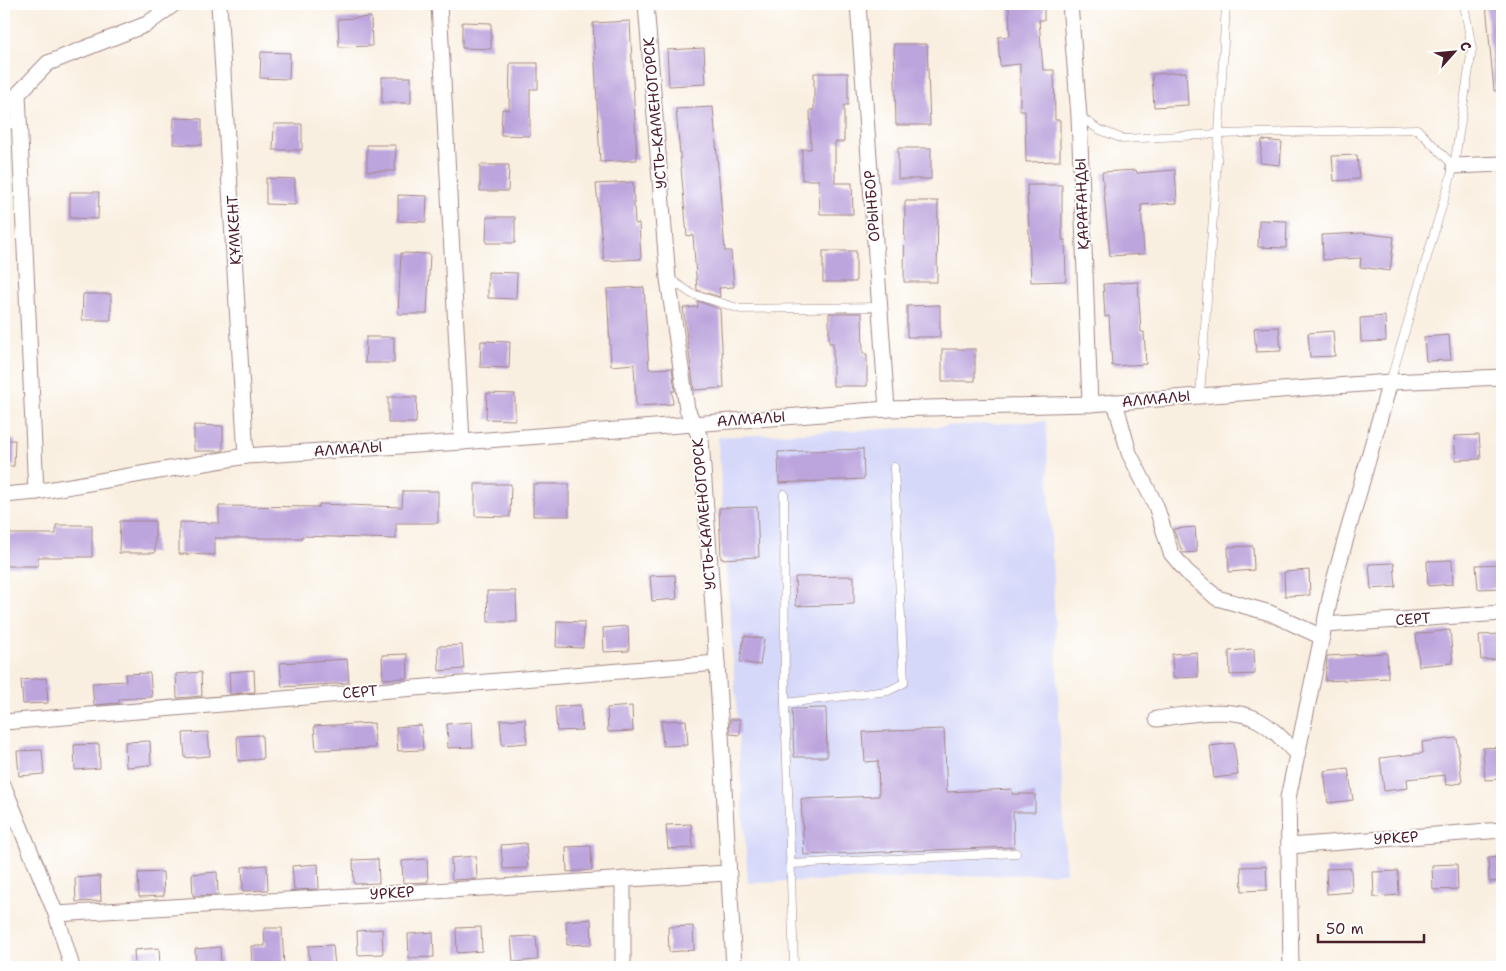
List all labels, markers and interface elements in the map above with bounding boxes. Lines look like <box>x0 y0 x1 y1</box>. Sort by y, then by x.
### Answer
north arrow <box>1428 28 1478 78</box>
street label: УСТЬ-КАМЕНОГОРСК <box>638 36 672 190</box>
text: С <box>1456 38 1476 54</box>
street label: ҚАРАҒАНДЫ <box>1070 158 1094 250</box>
street label: ОРЫНБОР <box>859 169 884 243</box>
street label: ҚҰМКЕНТ <box>222 194 246 266</box>
street label: АЛМАЛЫ <box>1121 386 1191 412</box>
street label: АЛМАЛЫ <box>716 407 786 431</box>
street label: АЛМАЛЫ <box>313 437 383 461</box>
street label: УСТЬ-КАМЕНОГОРСК <box>687 437 721 591</box>
street label: СЕРТ <box>1395 608 1431 630</box>
street label: СЕРТ <box>341 680 379 704</box>
street label: УРКЕР <box>1373 826 1419 850</box>
street label: УРКЕР <box>369 881 415 905</box>
scale bar <box>1318 911 1425 943</box>
text: 50 m <box>1326 919 1364 939</box>

